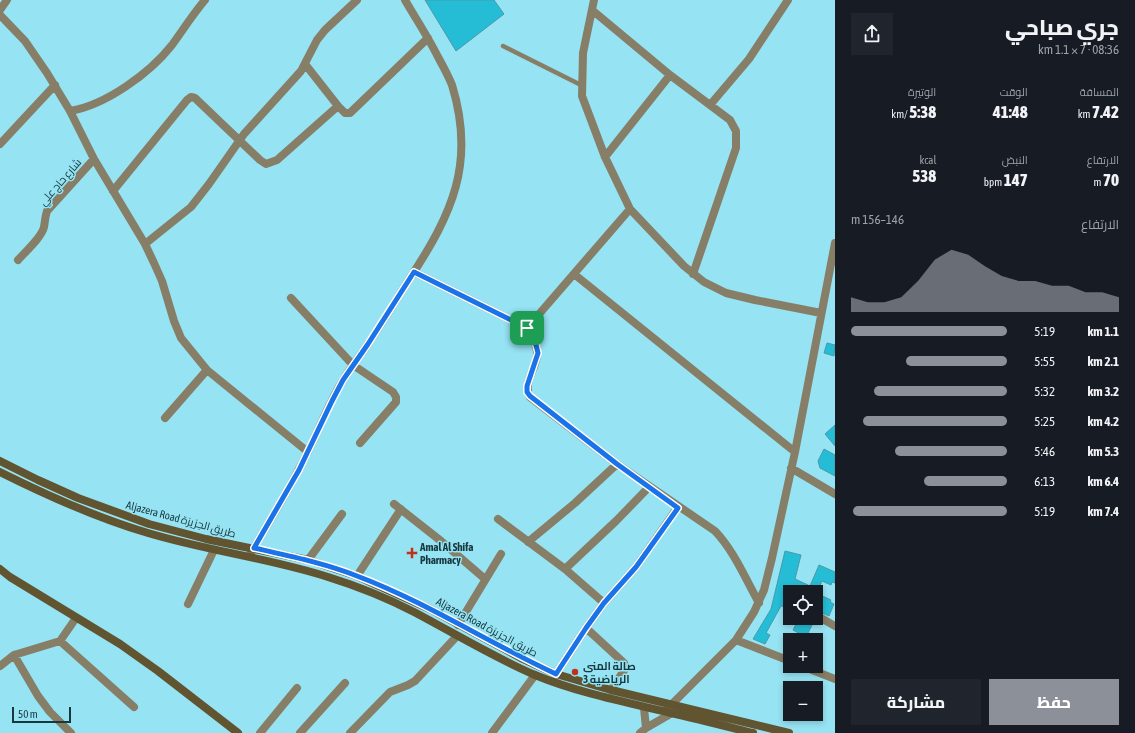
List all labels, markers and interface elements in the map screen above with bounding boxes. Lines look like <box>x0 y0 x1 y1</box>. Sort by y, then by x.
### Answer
button: share <box>851 13 893 55</box>
text: جري صباحي <box>1005 14 1119 40</box>
text: 08:36 · 7 × 1.1 km <box>1038 42 1119 57</box>
text: الوتيرة <box>908 86 936 98</box>
text: الوقت <box>1000 86 1028 98</box>
text: المسافة <box>1080 86 1119 98</box>
text: 5:38 <box>909 102 936 122</box>
text: 41:48 <box>993 102 1028 122</box>
text: 7.42 <box>1092 102 1119 122</box>
text: /km <box>891 108 909 120</box>
text: km <box>1078 108 1092 120</box>
text: kcal <box>920 154 936 166</box>
text: النبض <box>1002 154 1028 166</box>
text: الارتفاع <box>1087 154 1119 166</box>
street label: شارع حاج علي <box>36 156 86 210</box>
text: 538 <box>912 166 936 186</box>
text: 147 <box>1004 170 1028 190</box>
text: 70 <box>1103 170 1119 190</box>
text: bpm <box>984 176 1004 188</box>
text: m <box>1094 176 1103 188</box>
text: 146–156 m <box>851 212 904 227</box>
text: الارتفاع <box>1081 217 1119 232</box>
pin <box>510 311 544 345</box>
icon: arrive <box>516 317 538 339</box>
text: 5:19 <box>1034 324 1055 339</box>
text: 1.1 km <box>1088 324 1119 339</box>
text: 5:55 <box>1034 354 1055 369</box>
text: 2.1 km <box>1088 354 1119 369</box>
text: 5:32 <box>1034 384 1055 399</box>
text: 3.2 km <box>1088 384 1119 399</box>
text: 5:25 <box>1034 414 1055 429</box>
text: 4.2 km <box>1088 414 1119 429</box>
text: 5:46 <box>1034 444 1055 459</box>
text: 5.3 km <box>1088 444 1119 459</box>
text: 6:13 <box>1034 474 1055 489</box>
text: 6.4 km <box>1088 474 1119 489</box>
street label: Aljazera Road طريق الجزيزة <box>125 499 237 540</box>
text: 5:19 <box>1034 504 1055 519</box>
text: 7.4 km <box>1088 504 1119 519</box>
place label: Amal Al Shifa Pharmacy <box>419 541 473 566</box>
marker: Amal Al Shifa Pharmacy <box>407 548 417 558</box>
map controls <box>783 585 823 721</box>
button: locate <box>783 585 823 625</box>
street label: Aljazera Road طريق الجزيزة <box>434 595 540 660</box>
button: + <box>783 633 823 673</box>
place label: صالة المنى الرياضية 3 <box>583 660 636 686</box>
marker: صالة المنى الرياضية 3 <box>570 667 580 677</box>
button: مشاركة <box>851 679 981 725</box>
button: حفظ <box>989 679 1119 725</box>
button: − <box>783 681 823 721</box>
scale bar <box>12 705 71 724</box>
text: 50 m <box>18 708 38 720</box>

